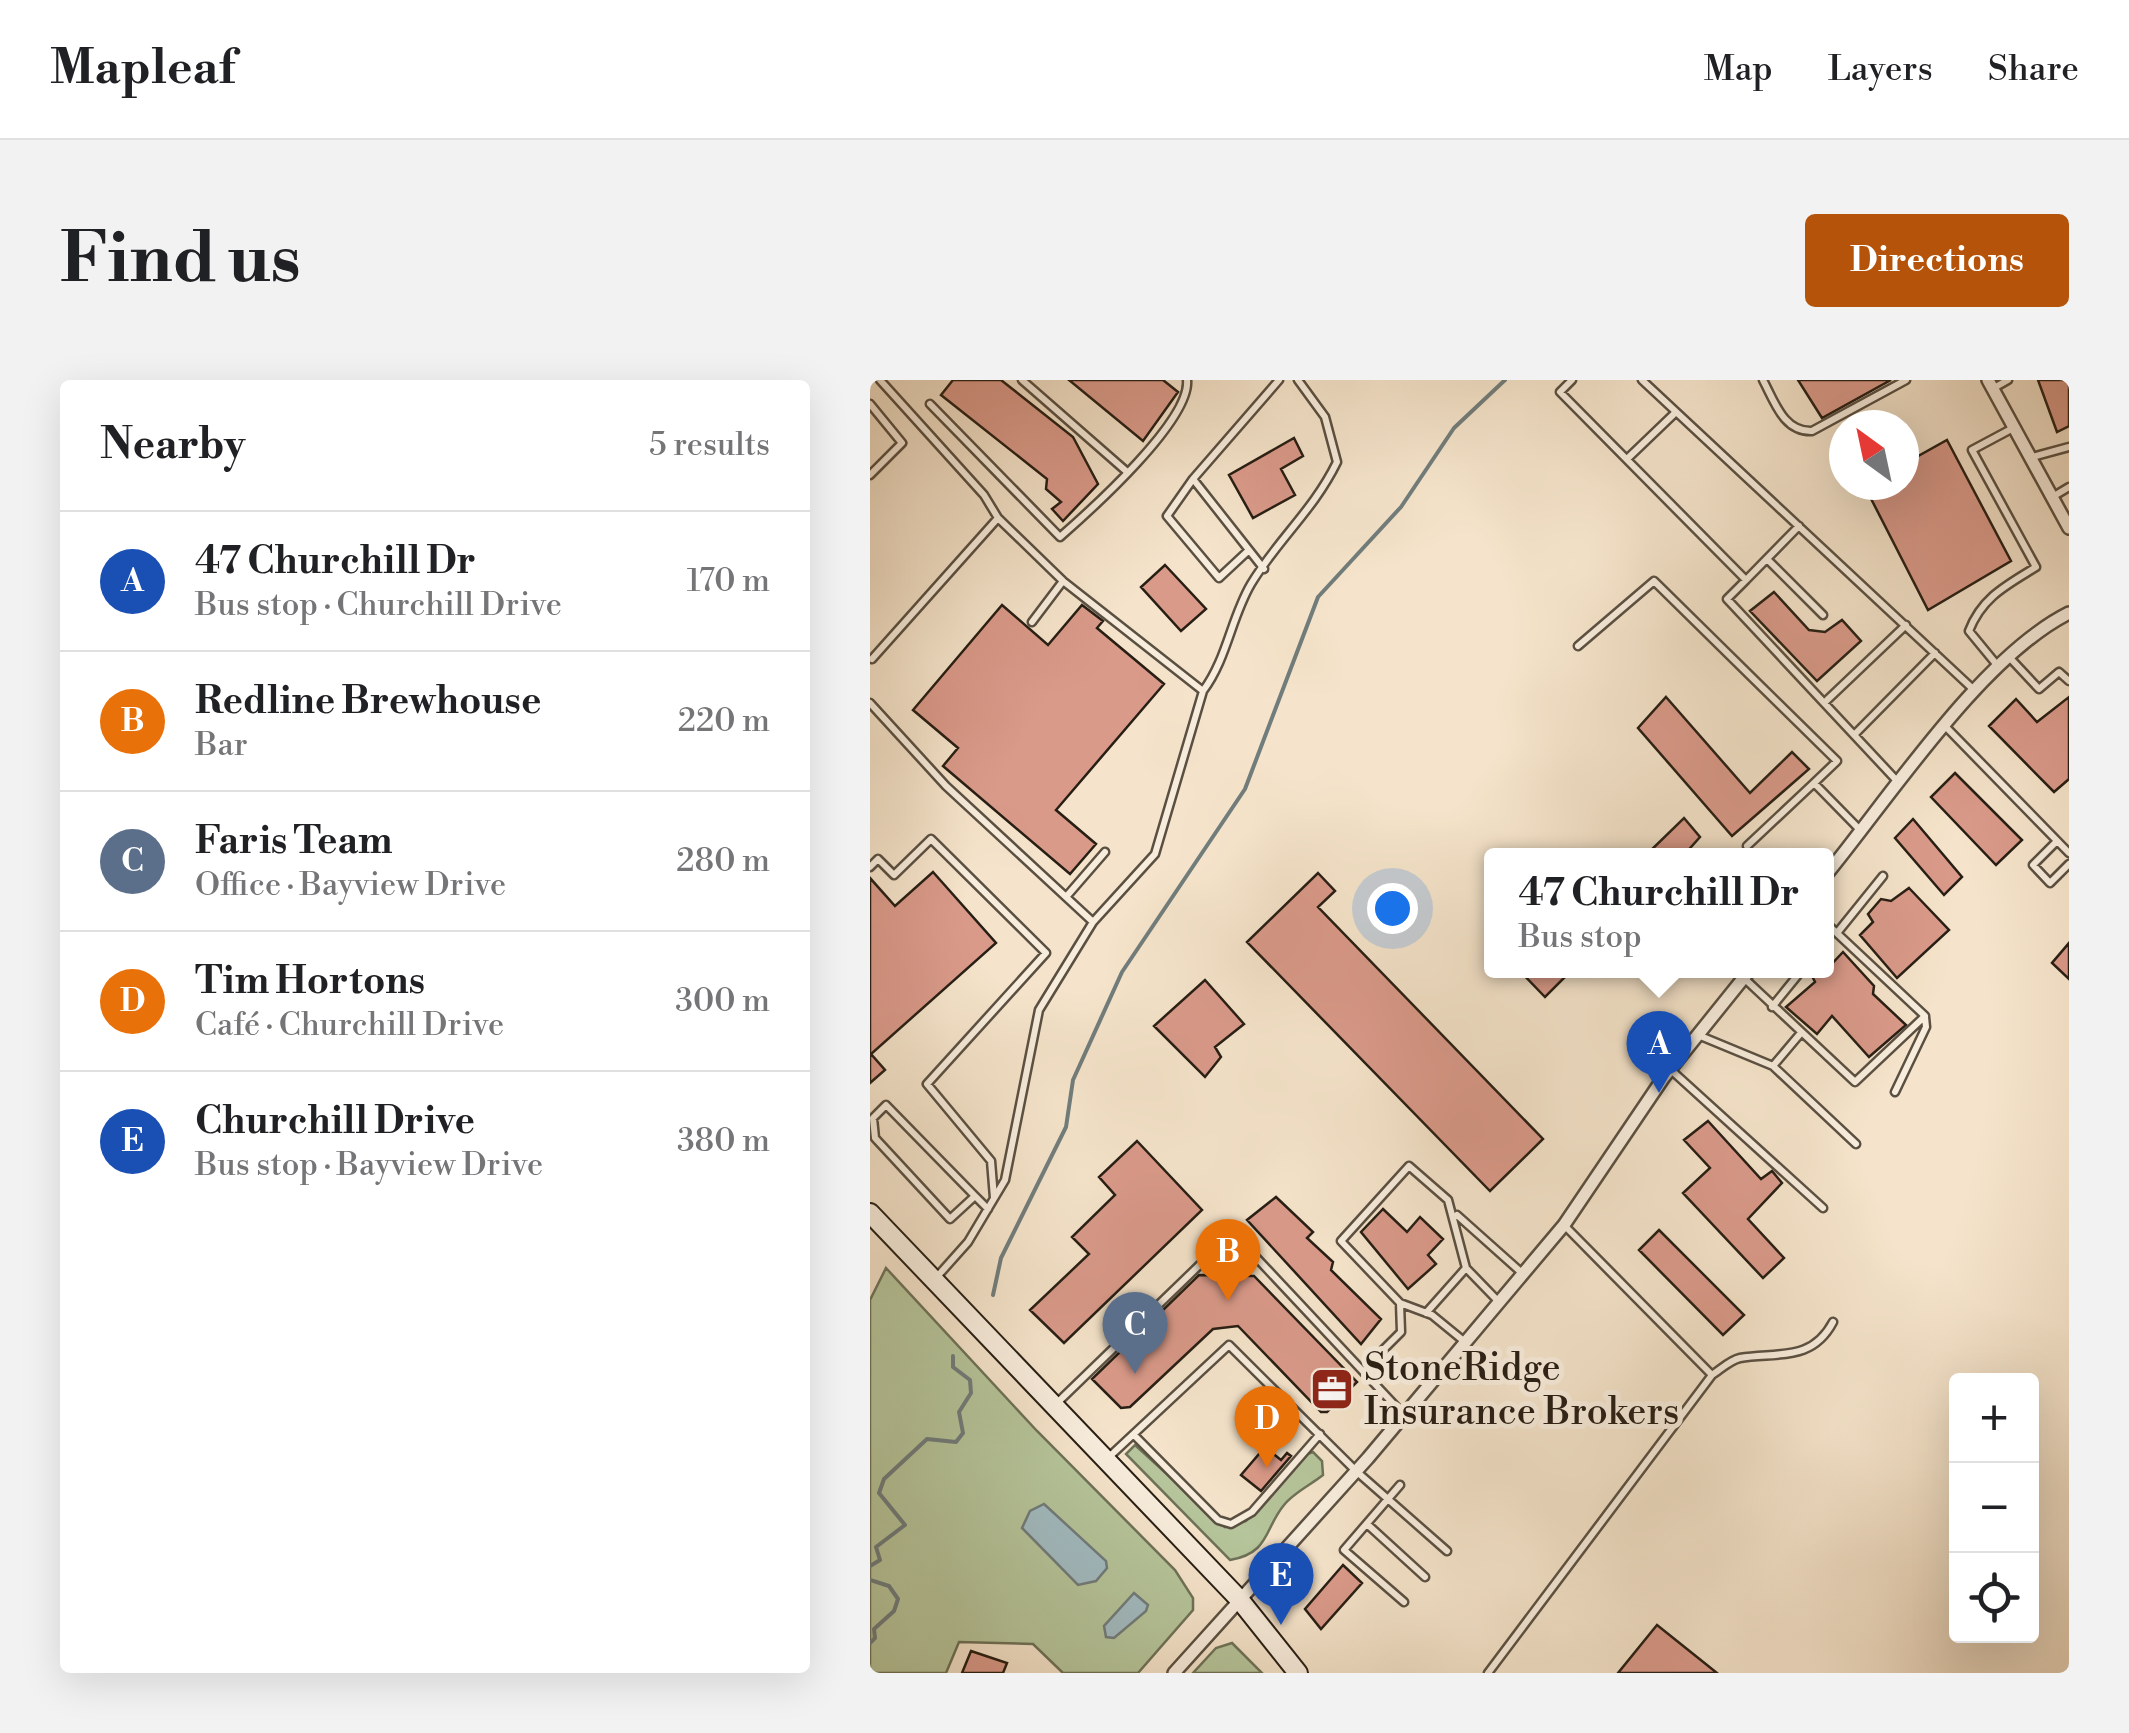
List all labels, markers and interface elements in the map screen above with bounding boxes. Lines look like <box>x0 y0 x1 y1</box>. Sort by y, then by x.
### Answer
text: Mapleaf <box>50 39 235 99</box>
text: Map <box>1704 48 1773 91</box>
text: Layers <box>1828 48 1933 91</box>
text: Share <box>1988 48 2079 91</box>
button: Directions <box>1805 214 2069 307</box>
text: Find us <box>60 216 301 304</box>
north arrow <box>1829 410 1919 500</box>
text: Nearby <box>100 419 245 472</box>
text: 5 results <box>649 425 770 465</box>
text: 47 Churchill Dr <box>195 538 476 585</box>
text: A <box>121 561 144 601</box>
text: 170 m <box>687 561 770 601</box>
text: Bus stop · Churchill Drive <box>195 585 562 625</box>
text: Redline Brewhouse <box>195 678 541 725</box>
text: B <box>120 701 145 741</box>
text: 220 m <box>678 701 770 741</box>
text: Bar <box>195 725 248 765</box>
text: Faris Team <box>195 818 393 865</box>
text: C <box>121 841 144 881</box>
text: 280 m <box>676 841 770 881</box>
popup <box>1484 848 1834 978</box>
text: Office · Bayview Drive <box>195 865 506 905</box>
text: 47 Churchill Dr <box>1519 870 1799 917</box>
your location <box>1367 883 1418 934</box>
text: Bus stop <box>1519 917 1642 957</box>
text: Tim Hortons <box>195 958 425 1005</box>
text: D <box>120 981 145 1021</box>
text: 300 m <box>675 981 770 1021</box>
text: Café · Churchill Drive <box>195 1005 504 1045</box>
pin: A <box>1626 1010 1692 1093</box>
text: Churchill Drive <box>195 1098 475 1145</box>
text: E <box>121 1121 144 1161</box>
text: 380 m <box>677 1121 770 1161</box>
text: Bus stop · Bayview Drive <box>195 1145 543 1185</box>
pin: B <box>1196 1218 1260 1301</box>
pin: C <box>1102 1292 1168 1374</box>
place label: StoneRidge Insurance Brokers <box>1364 1345 1680 1436</box>
office icon: StoneRidge Insurance Brokers <box>1309 1366 1355 1412</box>
map controls <box>1949 1373 2039 1643</box>
button: + <box>1949 1373 2039 1463</box>
pin: D <box>1234 1386 1300 1468</box>
button: − <box>1949 1463 2039 1553</box>
pin: E <box>1248 1542 1314 1625</box>
button: locate <box>1949 1553 2039 1643</box>

